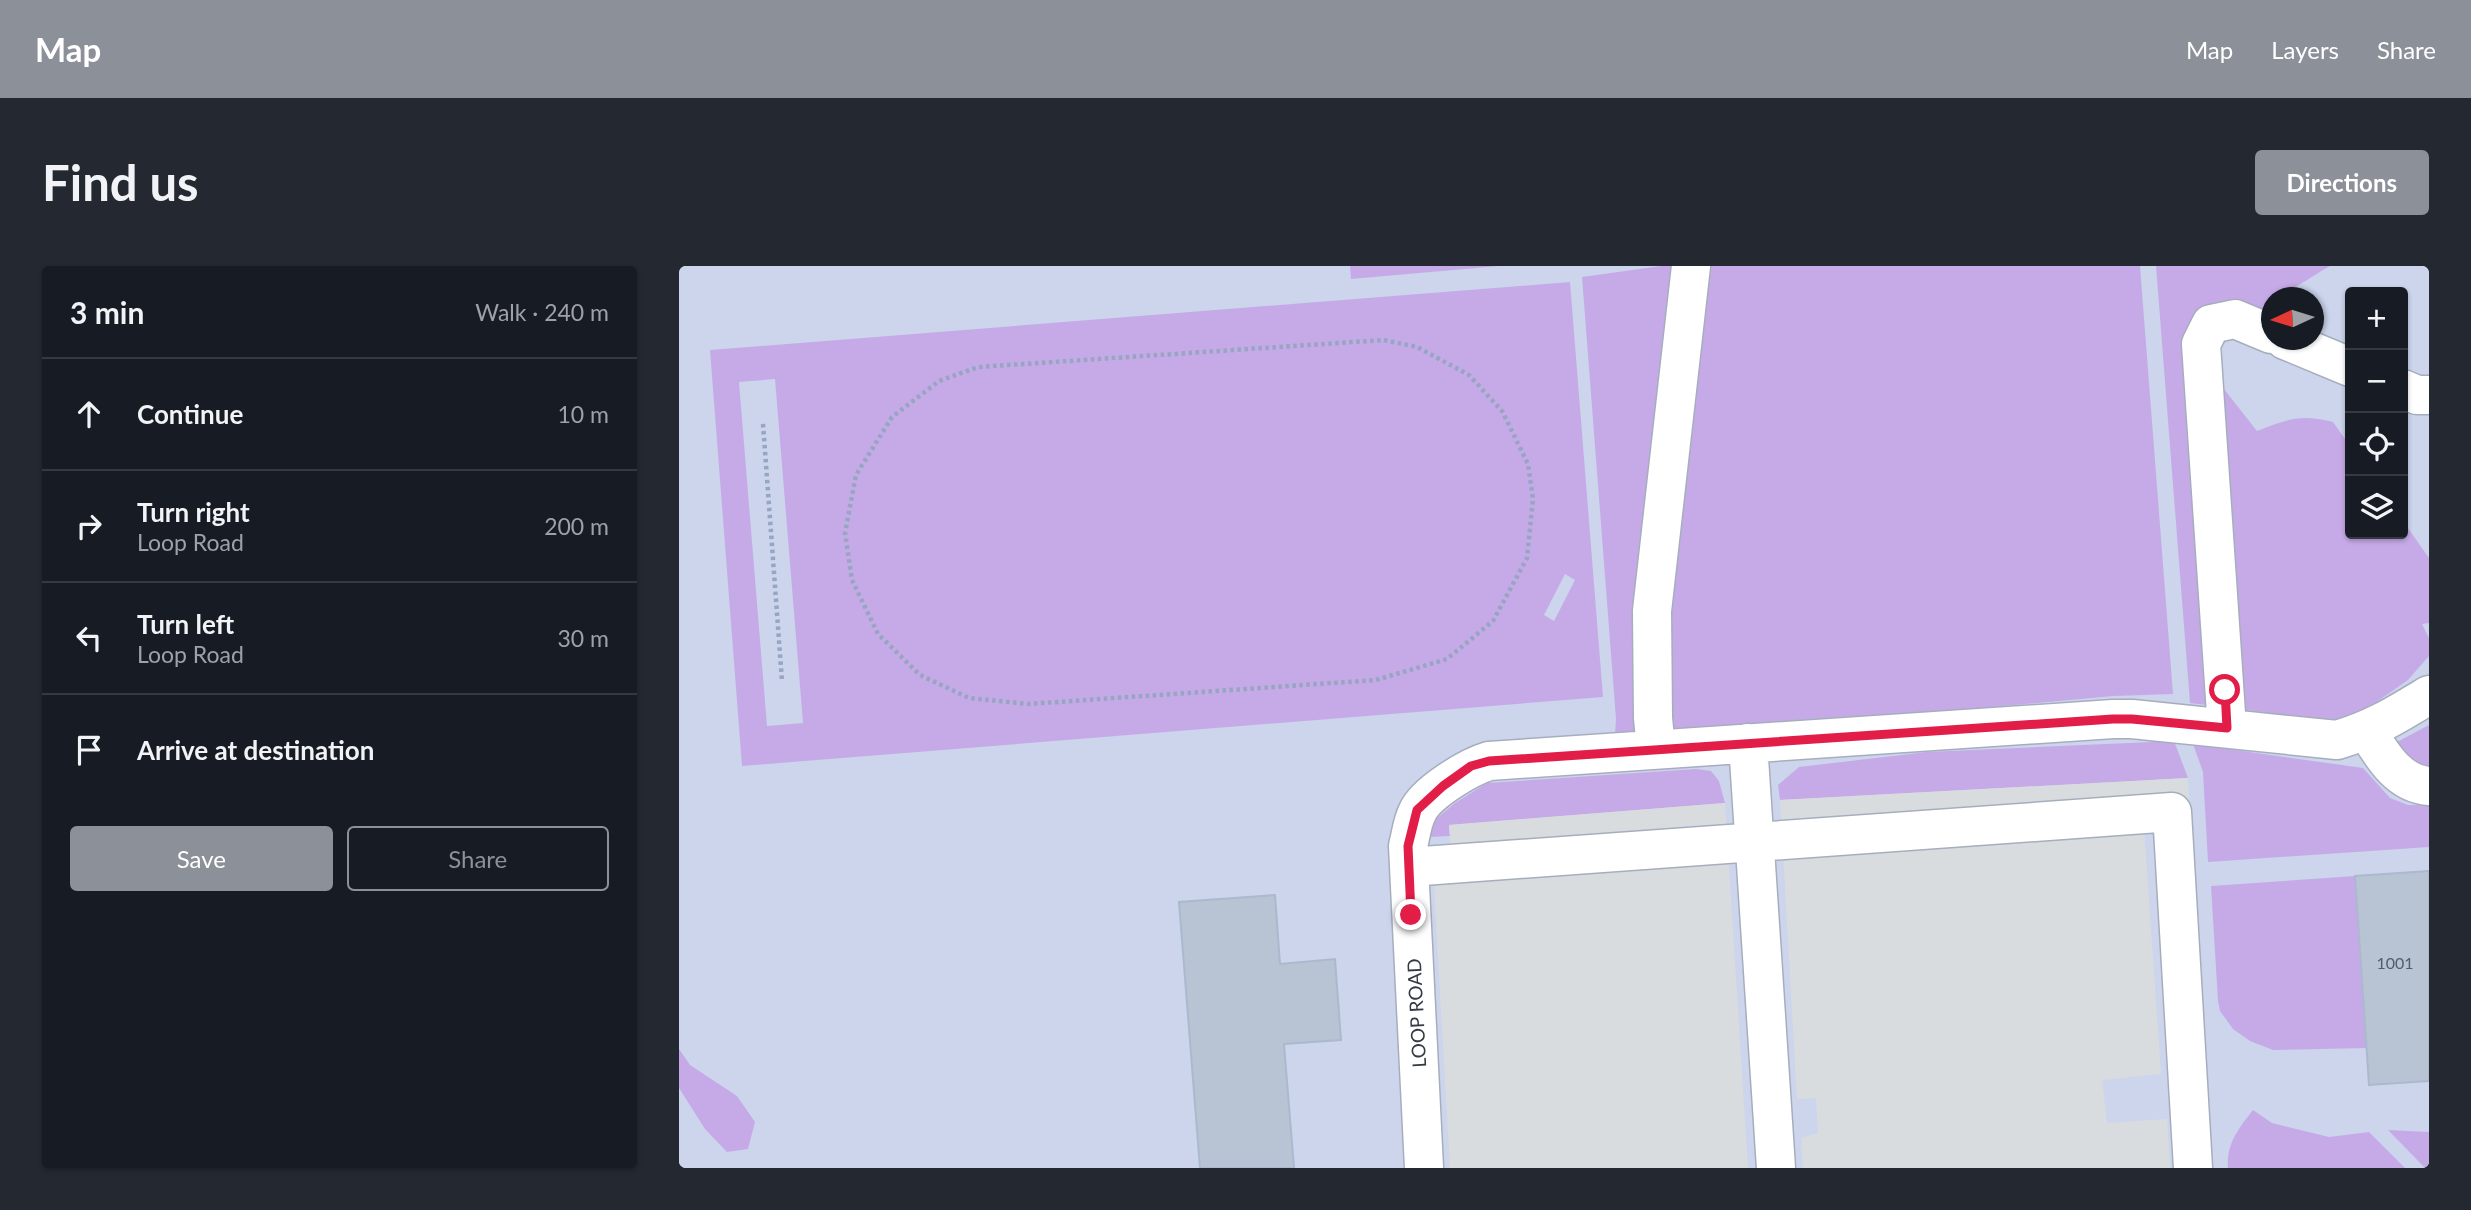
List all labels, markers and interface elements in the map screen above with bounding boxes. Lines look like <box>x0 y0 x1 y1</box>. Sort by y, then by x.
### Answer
text: Map <box>35 29 101 69</box>
text: Map <box>2186 35 2233 64</box>
text: Layers <box>2271 35 2339 64</box>
text: Share <box>2377 35 2436 64</box>
button: Directions <box>2255 150 2429 215</box>
text: Find us <box>42 153 199 211</box>
north arrow <box>2261 287 2324 350</box>
map controls <box>2345 287 2408 539</box>
button: + <box>2345 287 2408 350</box>
text: 3 min <box>70 294 144 330</box>
text: Walk · 240 m <box>475 298 609 326</box>
button: − <box>2345 350 2408 413</box>
icon: ahead <box>70 395 108 433</box>
text: Continue <box>137 398 243 430</box>
text: 10 m <box>558 400 609 428</box>
button: locate <box>2345 413 2408 476</box>
button: layers <box>2345 476 2408 539</box>
text: Turn right <box>137 496 250 528</box>
icon: right <box>70 507 108 545</box>
text: 200 m <box>544 512 609 540</box>
text: Loop Road <box>137 528 244 556</box>
text: Turn left <box>137 608 234 640</box>
icon: left <box>70 619 108 657</box>
text: 30 m <box>558 624 609 652</box>
text: Loop Road <box>137 640 244 668</box>
route start <box>2209 674 2240 705</box>
icon: arrive <box>70 731 108 769</box>
text: Arrive at destination <box>137 734 374 766</box>
button: Save <box>70 826 333 891</box>
button: Share <box>347 826 609 891</box>
route end <box>1395 899 1426 930</box>
house number: 1001 <box>2376 953 2414 972</box>
street label: LOOP ROAD <box>1402 958 1430 1068</box>

